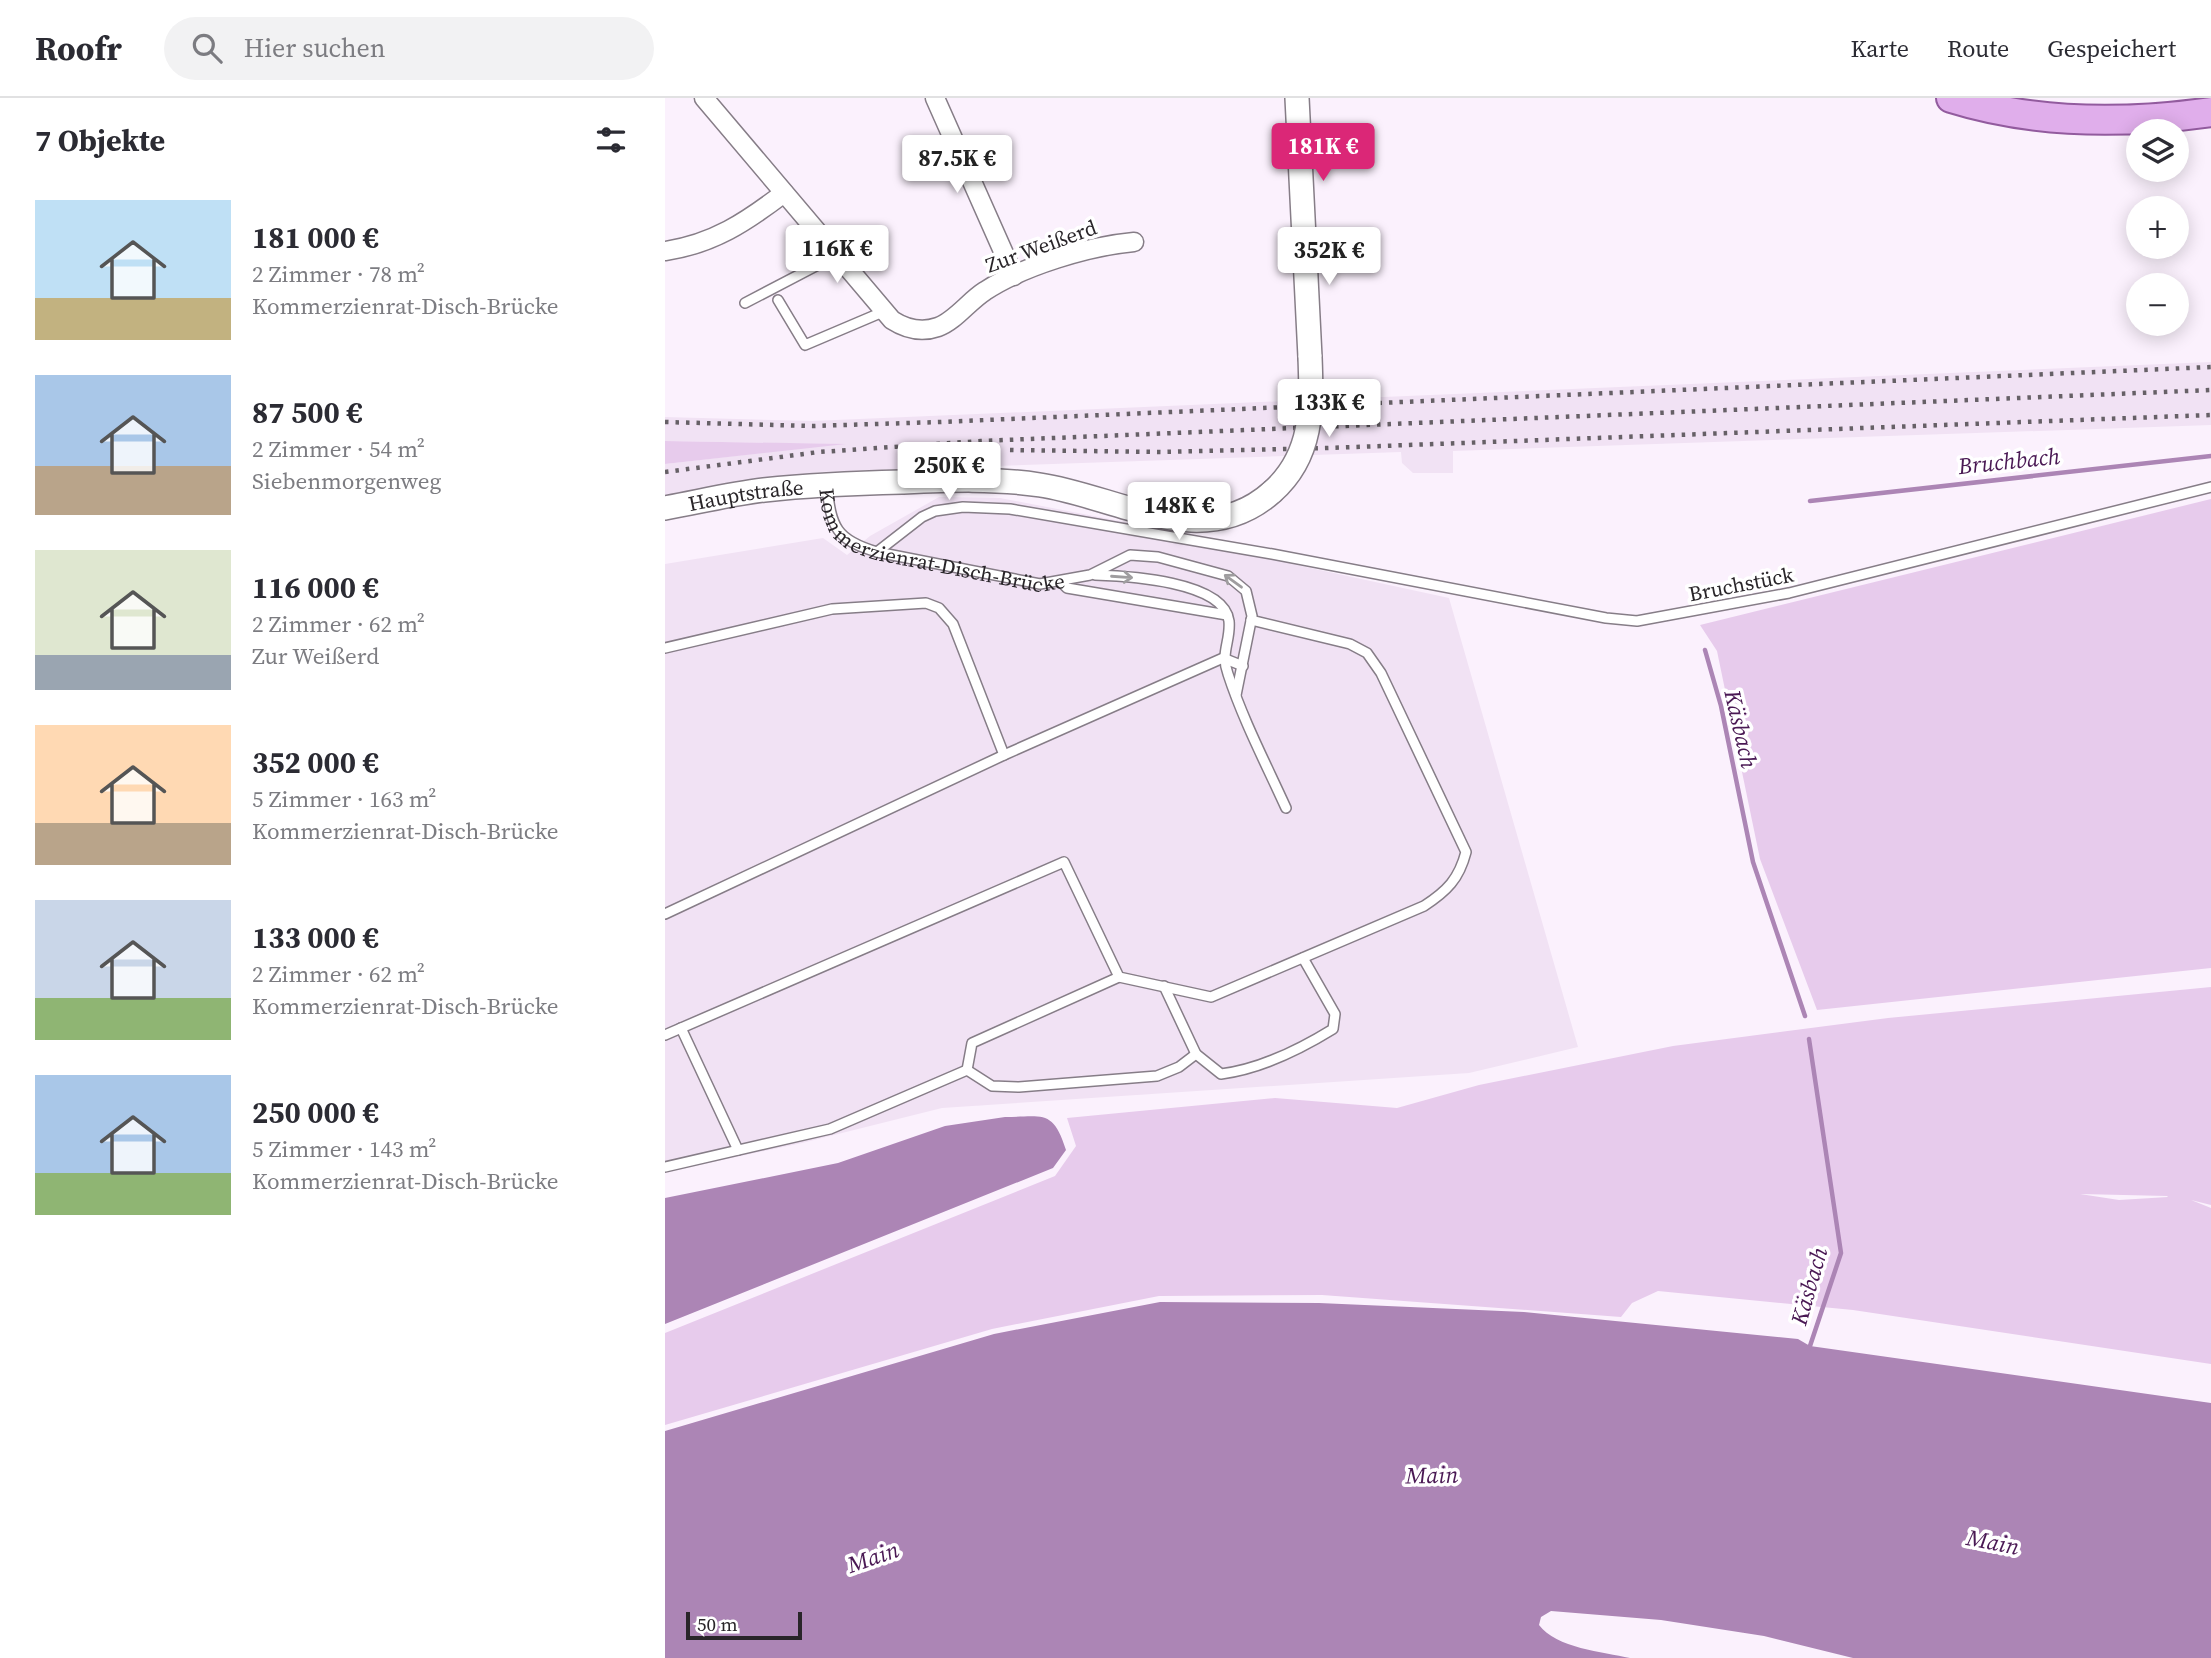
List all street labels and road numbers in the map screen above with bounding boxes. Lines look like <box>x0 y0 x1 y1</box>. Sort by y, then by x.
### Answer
street label: Zur Weißerd <box>981 212 1101 279</box>
street label: Hauptstraße <box>686 472 804 518</box>
street label: Kommerzienrat-Disch-Brücke <box>813 487 1067 599</box>
street label: Bruchstück <box>1686 560 1796 608</box>

